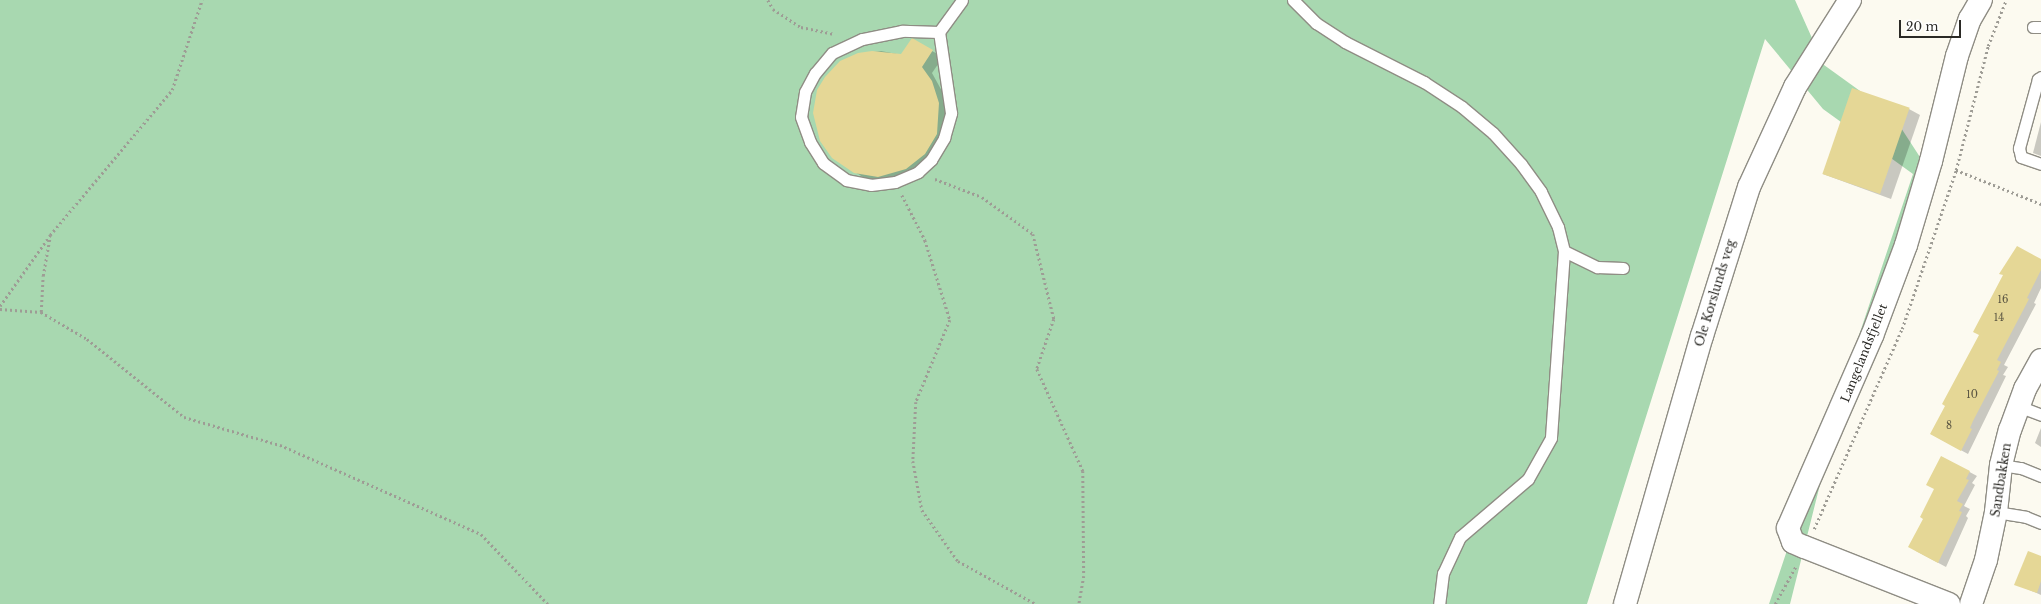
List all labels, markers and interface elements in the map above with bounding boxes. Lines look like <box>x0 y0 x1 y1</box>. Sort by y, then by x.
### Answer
scale bar <box>1901 12 1963 38</box>
text: 20 m <box>1906 19 1938 34</box>
street label: Ole Korslunds veg <box>1692 237 1738 349</box>
house number: 16 <box>1998 294 2008 306</box>
street label: Langelandsfjellet <box>1838 302 1890 404</box>
house number: 14 <box>1994 312 2004 324</box>
house number: 10 <box>1966 389 1978 401</box>
house number: 8 <box>1946 420 1952 432</box>
street label: Sandbakken <box>1988 442 2014 518</box>

